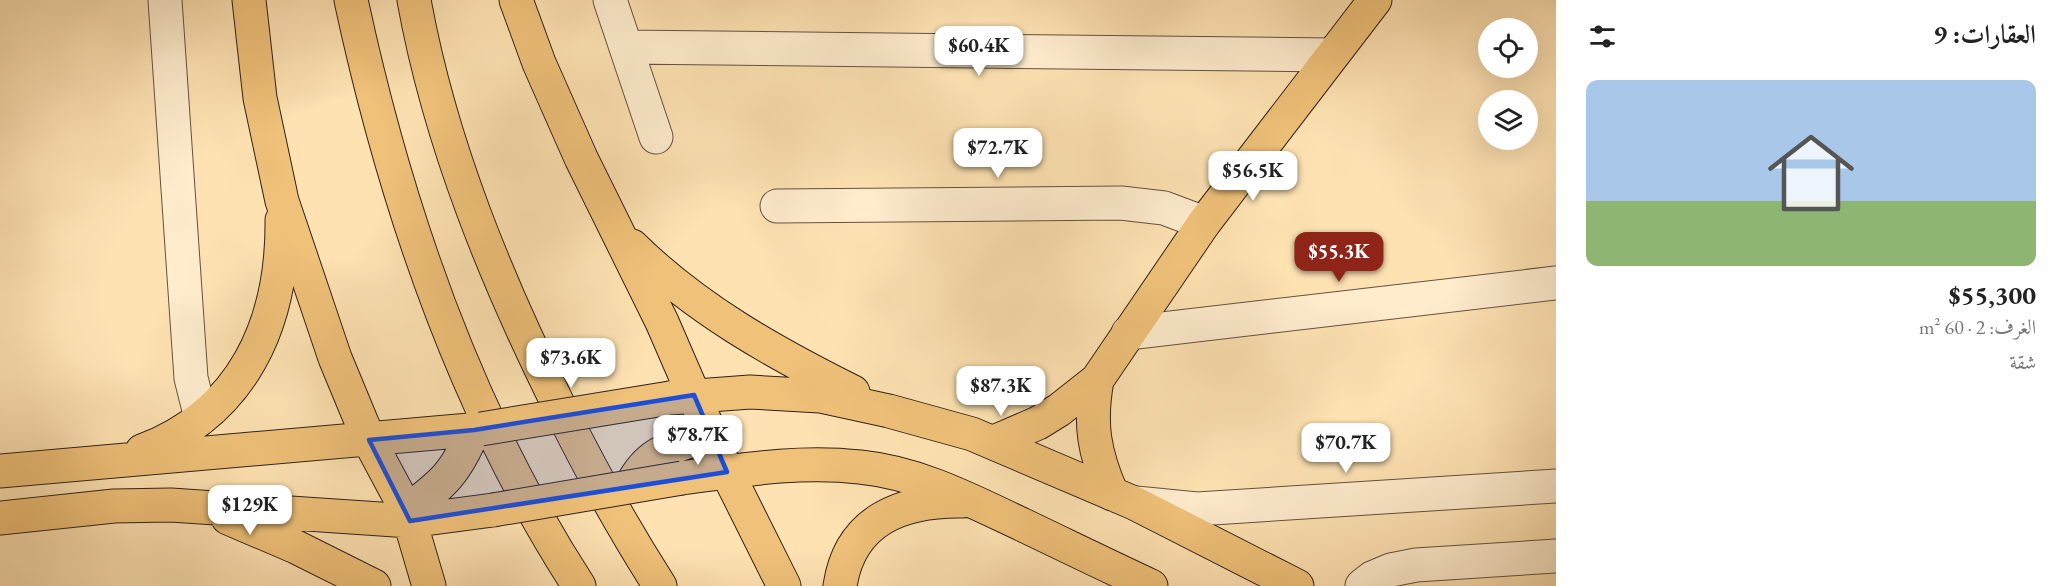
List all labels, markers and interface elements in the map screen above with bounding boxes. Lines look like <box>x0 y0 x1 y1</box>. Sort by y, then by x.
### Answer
text: العقارات: 9 <box>1933 17 2036 51</box>
map controls <box>1478 18 1538 150</box>
button: locate <box>1478 18 1538 78</box>
icon: filters <box>1586 20 1619 53</box>
pin: $60.4K <box>930 26 1028 77</box>
text: $60.4K <box>948 32 1010 58</box>
button: layers <box>1478 90 1538 150</box>
icon: home <box>1757 119 1865 227</box>
pin: $72.7K <box>949 128 1047 179</box>
text: $72.7K <box>967 134 1029 160</box>
pin: $56.5K <box>1204 151 1302 202</box>
text: $56.5K <box>1222 157 1284 183</box>
pin: $55.3K <box>1290 232 1388 283</box>
text: $55.3K <box>1308 238 1370 264</box>
text: $55,300 <box>1949 278 2036 312</box>
text: الغرف: 2 · 60 m² <box>1919 314 2036 340</box>
pin: $73.6K <box>522 338 620 389</box>
text: $73.6K <box>540 344 602 370</box>
text: شقة <box>2010 349 2036 375</box>
pin: $87.3K <box>952 366 1050 417</box>
text: $87.3K <box>970 372 1032 398</box>
pin: $78.7K <box>649 415 747 466</box>
text: $78.7K <box>667 421 729 447</box>
pin: $70.7K <box>1297 423 1395 474</box>
text: $70.7K <box>1315 429 1377 455</box>
pin: $129K <box>208 485 292 536</box>
text: $129K <box>222 491 278 517</box>

